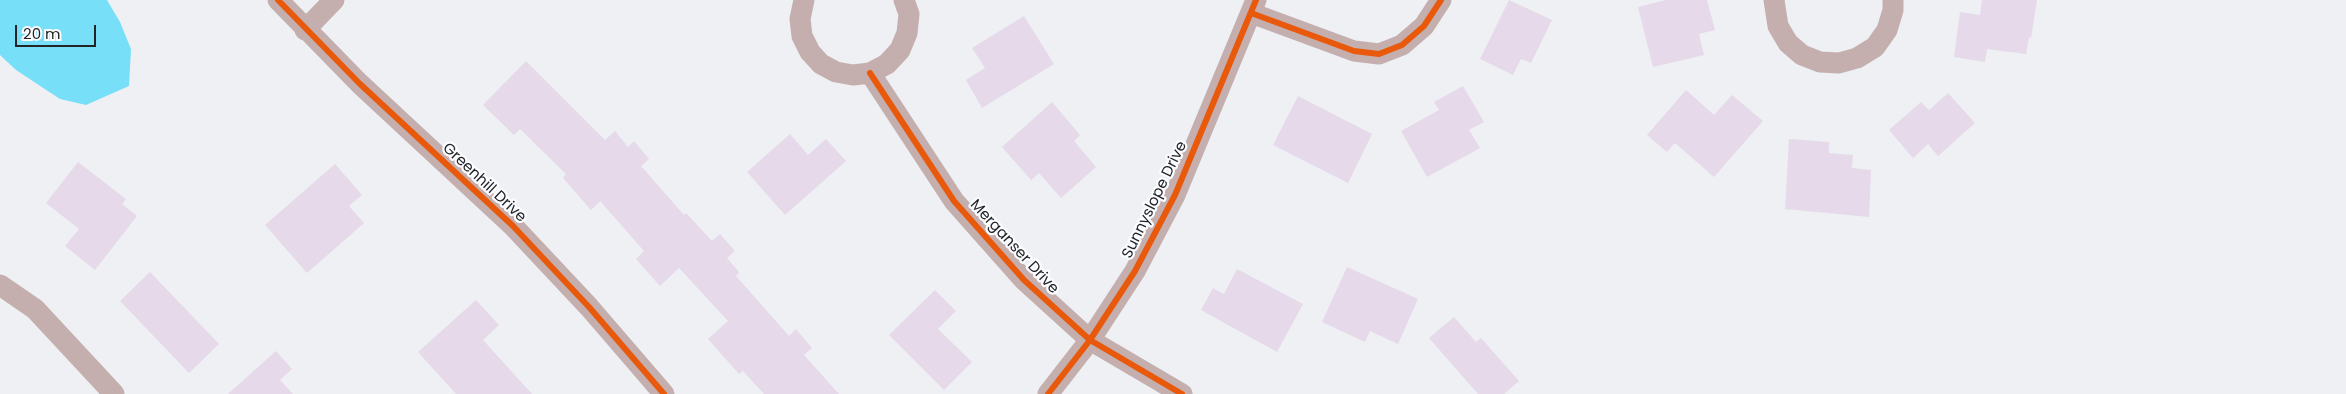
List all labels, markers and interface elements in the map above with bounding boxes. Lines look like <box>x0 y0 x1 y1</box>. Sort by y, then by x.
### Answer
scale bar <box>18 15 99 47</box>
text: 20 m <box>23 23 61 44</box>
street label: Sunnyslope Drive <box>1119 138 1191 262</box>
street label: Greenhill Drive <box>438 140 530 226</box>
street label: Merganser Drive <box>966 196 1062 298</box>

